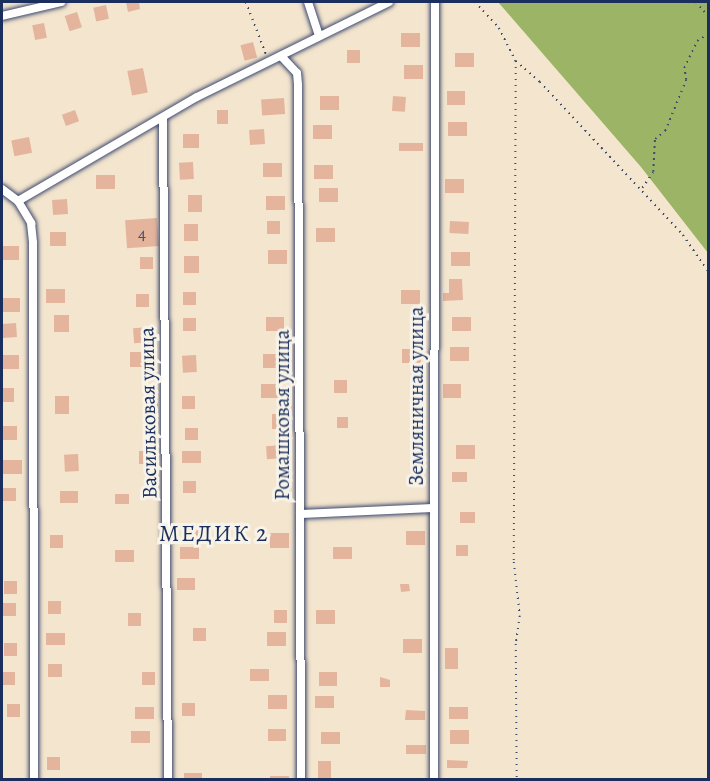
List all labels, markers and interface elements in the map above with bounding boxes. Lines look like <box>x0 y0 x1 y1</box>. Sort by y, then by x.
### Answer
house number: 4 <box>138 222 146 244</box>
street label: Земляничная улица <box>403 306 429 486</box>
street label: Васильковая улица <box>134 327 162 499</box>
street label: Ромашковая улица <box>269 330 295 500</box>
district label: МЕДИК 2 <box>159 520 269 548</box>

